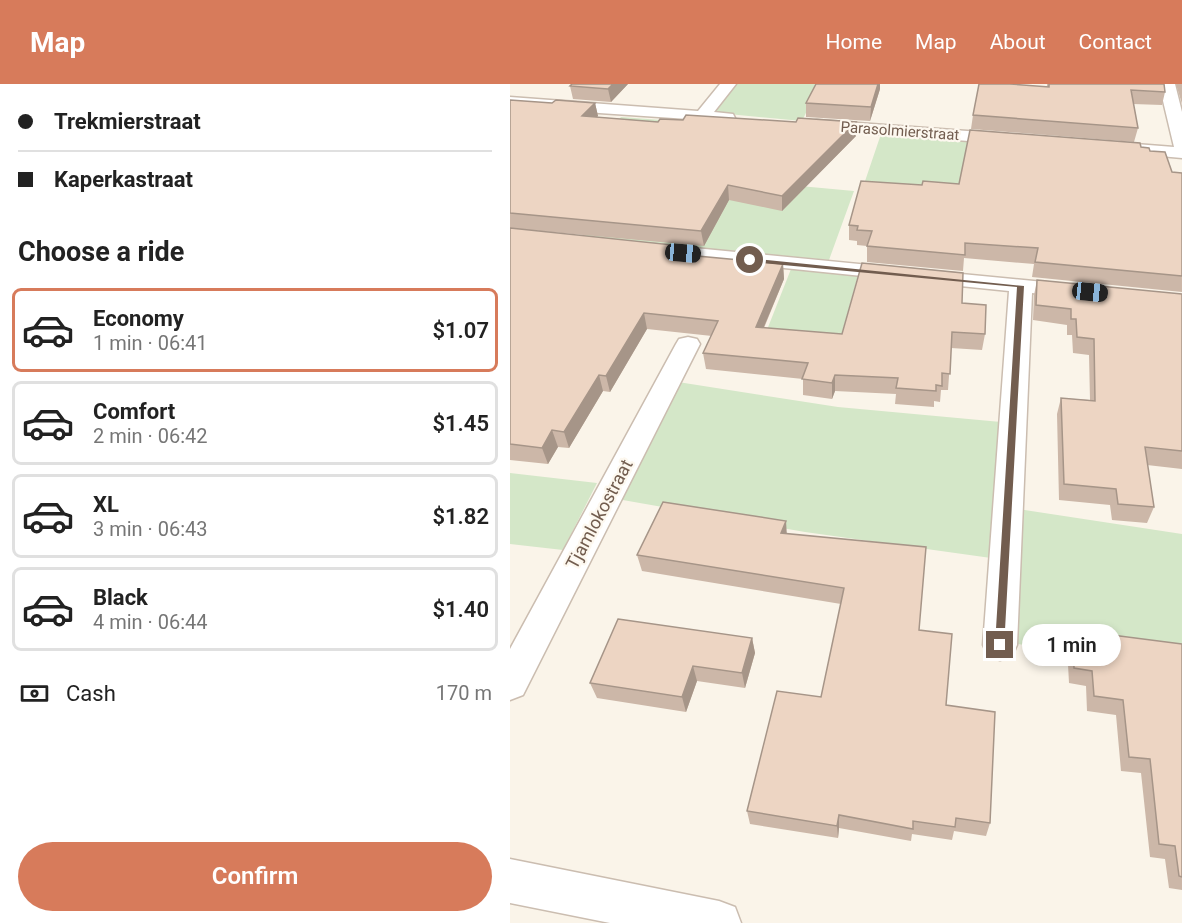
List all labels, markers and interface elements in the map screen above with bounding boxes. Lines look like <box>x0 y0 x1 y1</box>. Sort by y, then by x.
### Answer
text: Map <box>30 26 85 59</box>
text: Home <box>826 30 882 54</box>
text: Map <box>915 30 957 54</box>
text: About <box>990 30 1046 54</box>
text: Contact <box>1079 30 1152 54</box>
text: Trekmierstraat <box>54 109 201 134</box>
street label: Parasolmierstraat <box>840 118 960 144</box>
text: Kaperkastraat <box>54 167 193 192</box>
text: Choose a ride <box>18 236 184 268</box>
car <box>664 242 702 264</box>
route start <box>736 246 763 273</box>
car <box>1071 281 1109 303</box>
icon: car <box>21 303 75 357</box>
text: Economy <box>93 306 184 331</box>
text: $1.07 <box>432 318 489 343</box>
text: 1 min · 06:41 <box>93 331 208 355</box>
icon: car <box>21 396 75 450</box>
text: Comfort <box>93 399 175 424</box>
text: $1.45 <box>432 411 489 436</box>
text: 2 min · 06:42 <box>93 424 208 448</box>
street label: Tjamlokostraat <box>561 456 637 572</box>
icon: car <box>21 489 75 543</box>
text: XL <box>93 492 119 517</box>
text: $1.82 <box>432 504 489 529</box>
text: 3 min · 06:43 <box>93 517 208 541</box>
icon: car <box>21 582 75 636</box>
text: Black <box>93 585 148 610</box>
text: $1.40 <box>432 597 489 622</box>
text: 4 min · 06:44 <box>93 610 208 634</box>
callout: 1 min <box>1021 624 1120 666</box>
route end <box>986 631 1013 658</box>
text: 1 min <box>1046 633 1097 657</box>
icon: cash <box>18 677 51 710</box>
text: Cash <box>66 681 116 706</box>
text: 170 m <box>436 681 492 705</box>
button: Confirm <box>18 842 492 911</box>

